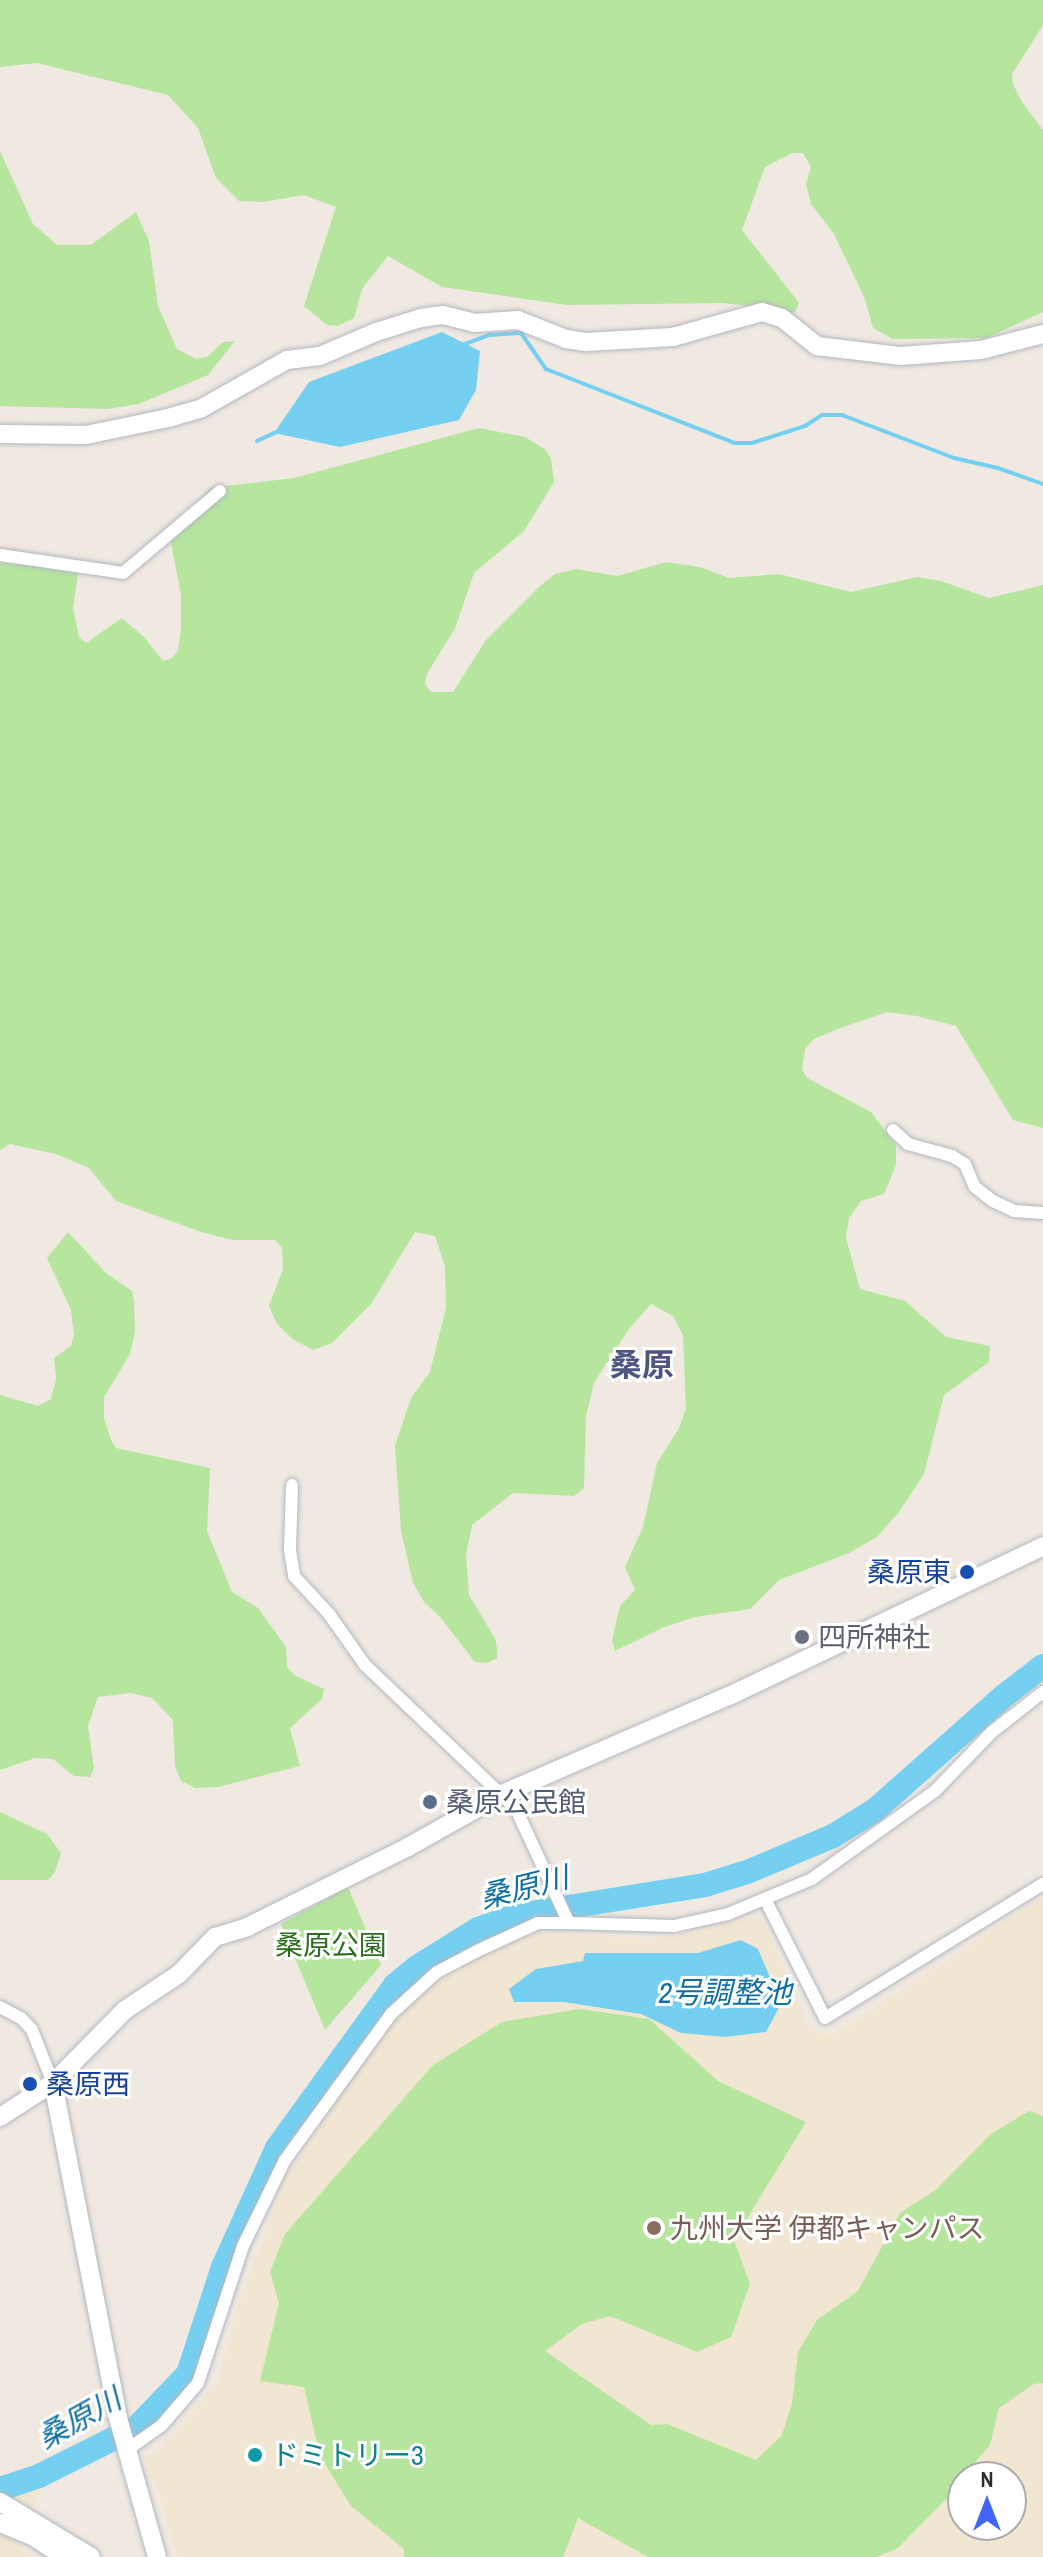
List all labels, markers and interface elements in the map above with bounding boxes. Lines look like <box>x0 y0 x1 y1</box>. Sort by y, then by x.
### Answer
district label: 桑原 <box>610 1346 674 1384</box>
place label: 桑原東 <box>867 1555 951 1589</box>
marker: 桑原東 <box>958 1563 976 1581</box>
place label: 四所神社 <box>818 1620 930 1654</box>
marker: 四所神社 <box>793 1628 811 1646</box>
place label: 桑原公民館 <box>446 1785 586 1819</box>
marker: 桑原公民館 <box>421 1793 439 1811</box>
water label: 桑原川 <box>476 1859 572 1915</box>
park label: 桑原公園 <box>275 1928 387 1962</box>
water label: 2号調整池 <box>658 1974 792 2010</box>
place label: 桑原西 <box>46 2067 130 2101</box>
marker: 桑原西 <box>21 2075 39 2093</box>
place label: 九州大学 伊都キャンパス <box>670 2211 984 2245</box>
marker: 九州大学 伊都キャンパス <box>645 2219 663 2237</box>
water label: 桑原川 <box>31 2380 127 2456</box>
place label: ドミトリー3 <box>271 2438 424 2472</box>
marker: ドミトリー3 <box>246 2446 264 2464</box>
north arrow <box>947 2461 1027 2541</box>
text: N <box>980 2464 994 2494</box>

